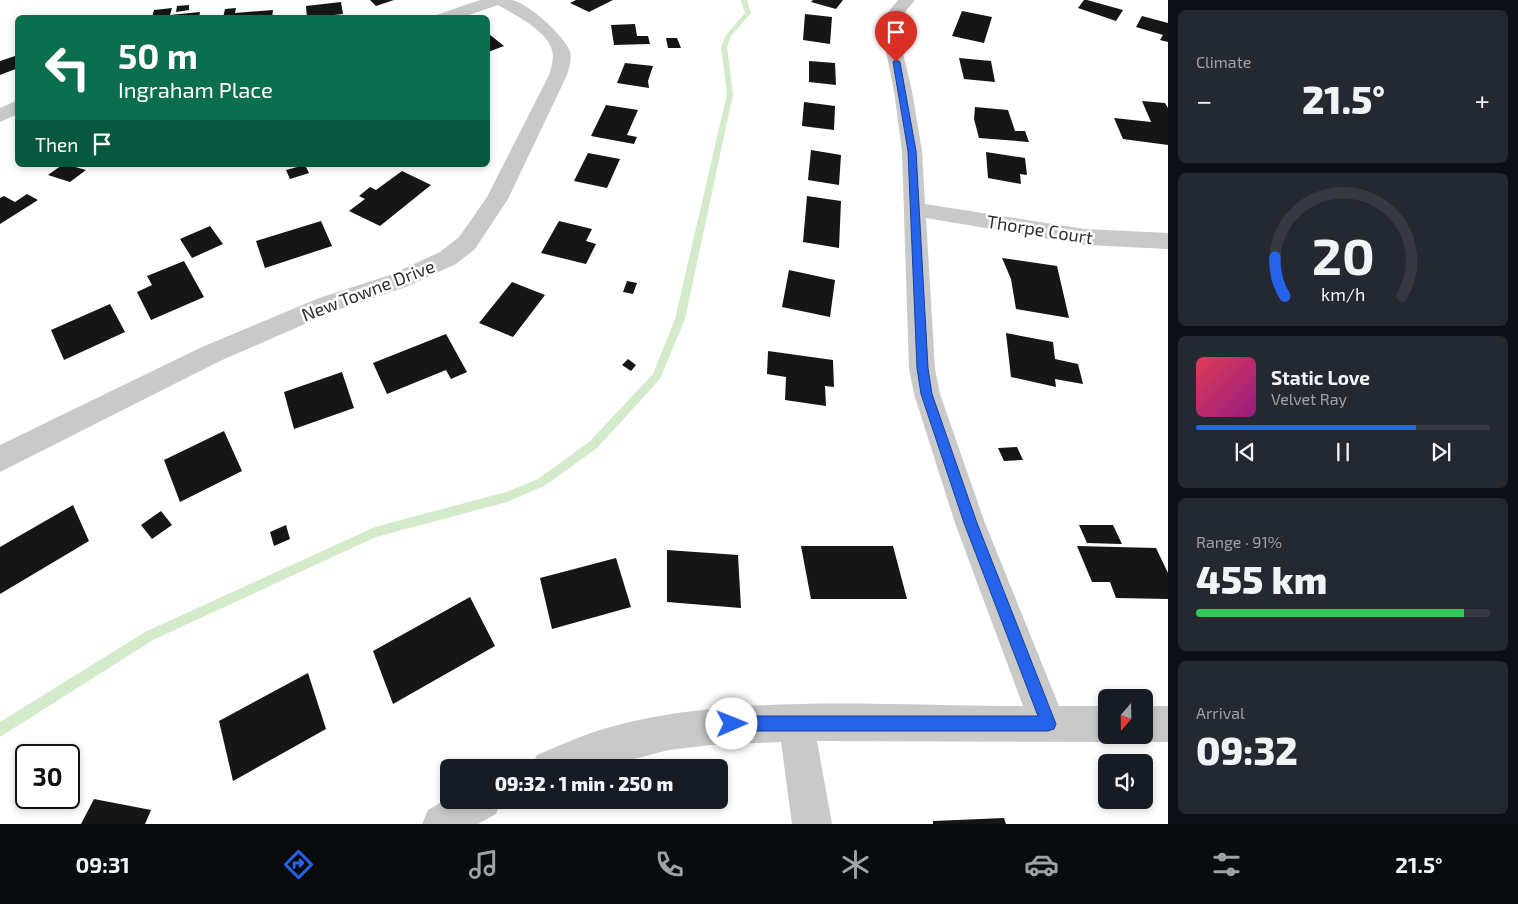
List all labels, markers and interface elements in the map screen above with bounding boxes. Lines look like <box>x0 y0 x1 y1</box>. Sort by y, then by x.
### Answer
pin <box>875 11 917 62</box>
icon: arrive <box>882 18 910 46</box>
text: 50 m <box>118 34 198 76</box>
icon: left <box>35 35 100 100</box>
text: Climate <box>1196 52 1251 71</box>
text: Ingraham Place <box>118 76 273 102</box>
text: 21.5° <box>1302 76 1385 122</box>
text: − <box>1196 83 1212 117</box>
text: + <box>1475 83 1490 117</box>
icon: arrive <box>88 130 116 158</box>
text: Then <box>35 133 78 156</box>
street label: Thorpe Court <box>985 210 1095 248</box>
text: 20 <box>1311 223 1375 285</box>
street label: New Towne Drive <box>298 255 438 325</box>
text: km/h <box>1321 283 1365 305</box>
text: Static Love <box>1271 366 1370 389</box>
text: Velvet Ray <box>1271 389 1347 408</box>
icon: previous <box>1231 438 1259 466</box>
icon: pause <box>1329 438 1357 466</box>
icon: next <box>1427 438 1455 466</box>
text: Range · 91% <box>1196 532 1282 551</box>
text: 455 km <box>1196 556 1327 602</box>
north arrow <box>1098 689 1152 744</box>
map controls <box>1098 689 1153 809</box>
position arrow <box>705 697 757 749</box>
text: Arrival <box>1196 703 1245 722</box>
text: 09:32 <box>1196 727 1298 773</box>
speed limit sign: 30 <box>15 744 80 809</box>
button: sound <box>1098 754 1153 809</box>
text: 09:32 · 1 min · 250 m <box>495 772 673 795</box>
icon: directions <box>281 847 316 882</box>
icon: music <box>466 847 501 882</box>
icon: phone <box>652 847 687 882</box>
icon: climate <box>838 847 873 882</box>
icon: car <box>1024 847 1059 882</box>
icon: filters <box>1209 847 1244 882</box>
text: 09:31 <box>75 851 130 877</box>
text: 21.5° <box>1395 851 1443 877</box>

